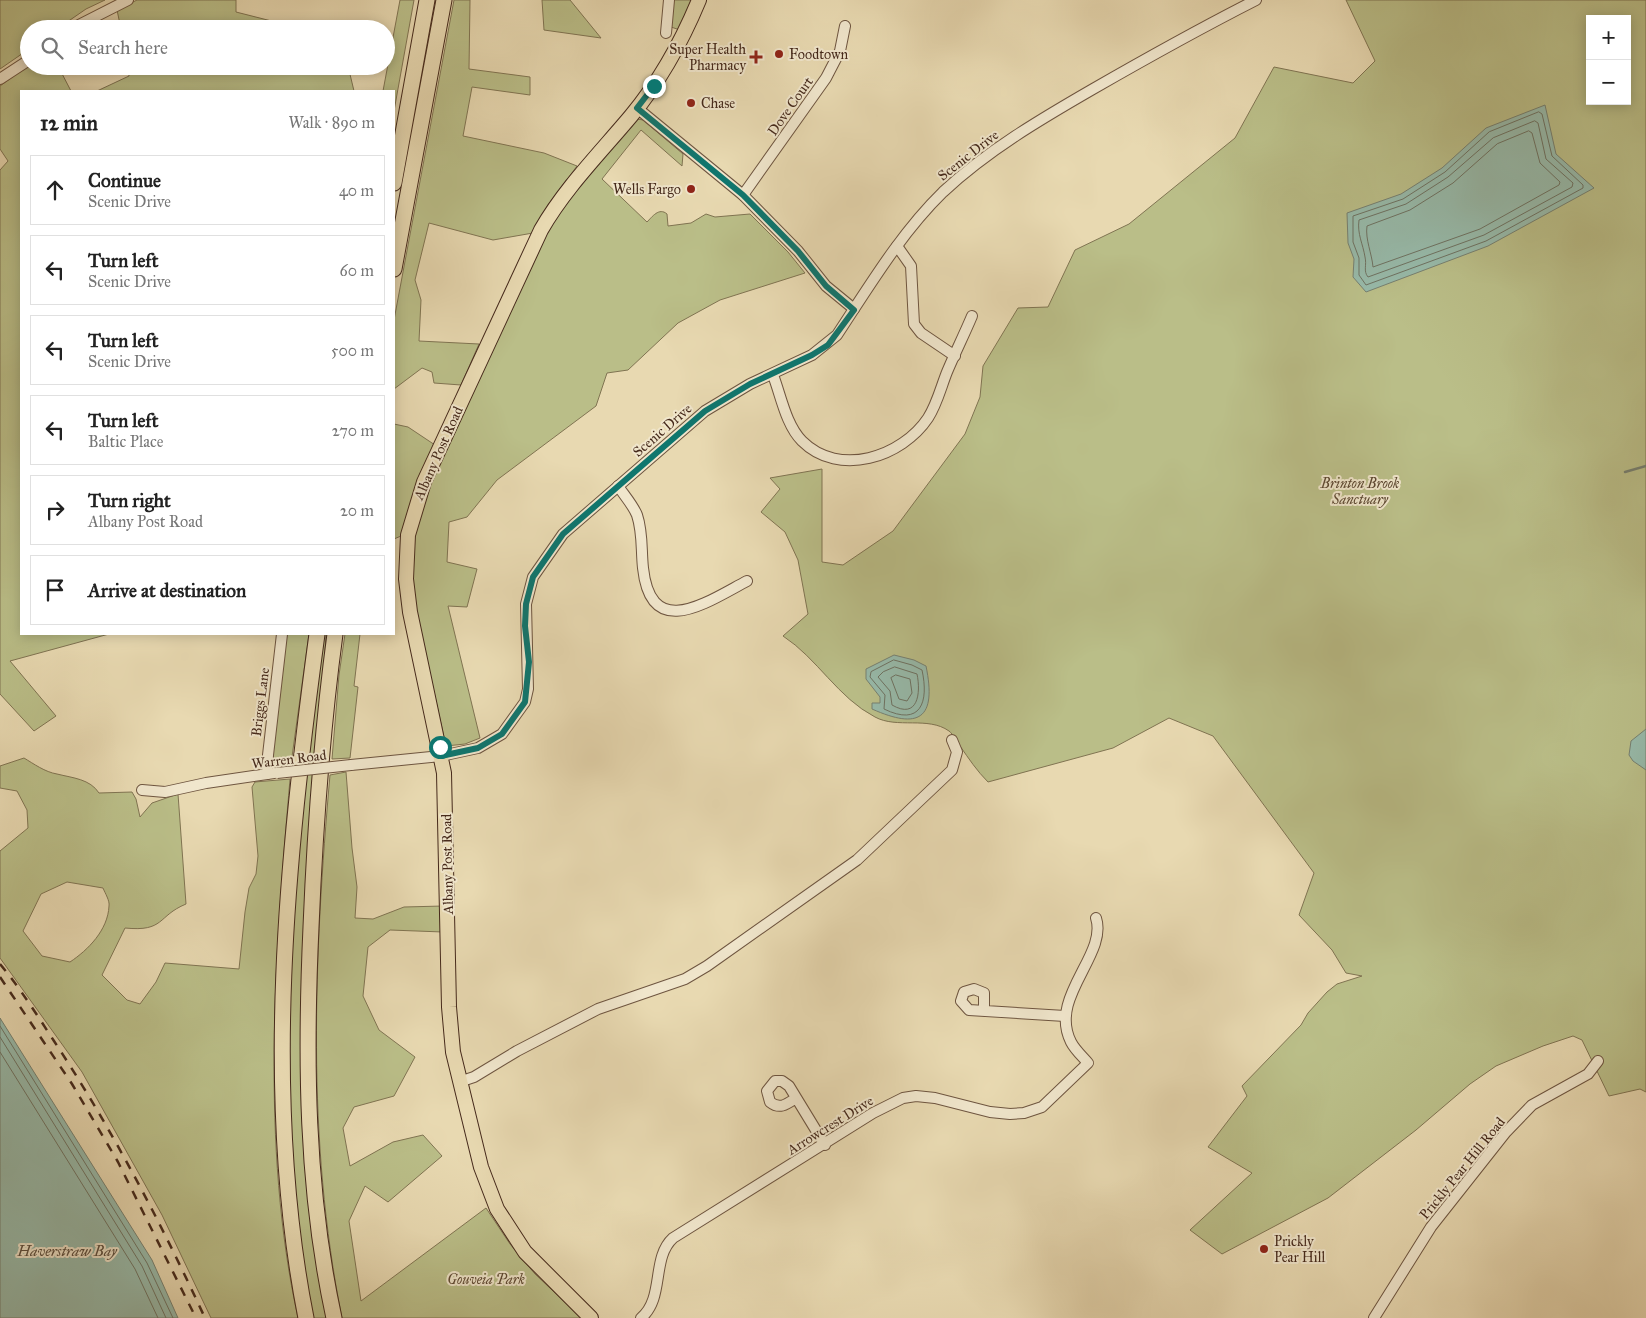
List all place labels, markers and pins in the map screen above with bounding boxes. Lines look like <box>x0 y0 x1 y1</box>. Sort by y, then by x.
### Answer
place label: Super Health Pharmacy <box>669 41 746 74</box>
place label: Foodtown <box>789 46 848 63</box>
marker: Foodtown <box>773 48 785 60</box>
marker: Super Health Pharmacy <box>750 51 762 63</box>
place label: Chase <box>701 95 735 112</box>
marker: Chase <box>685 97 697 109</box>
place label: Wells Fargo <box>613 181 681 198</box>
marker: Wells Fargo <box>685 183 697 195</box>
place label: Prickly Pear Hill <box>1274 1233 1325 1266</box>
marker: Prickly Pear Hill <box>1258 1243 1270 1255</box>

